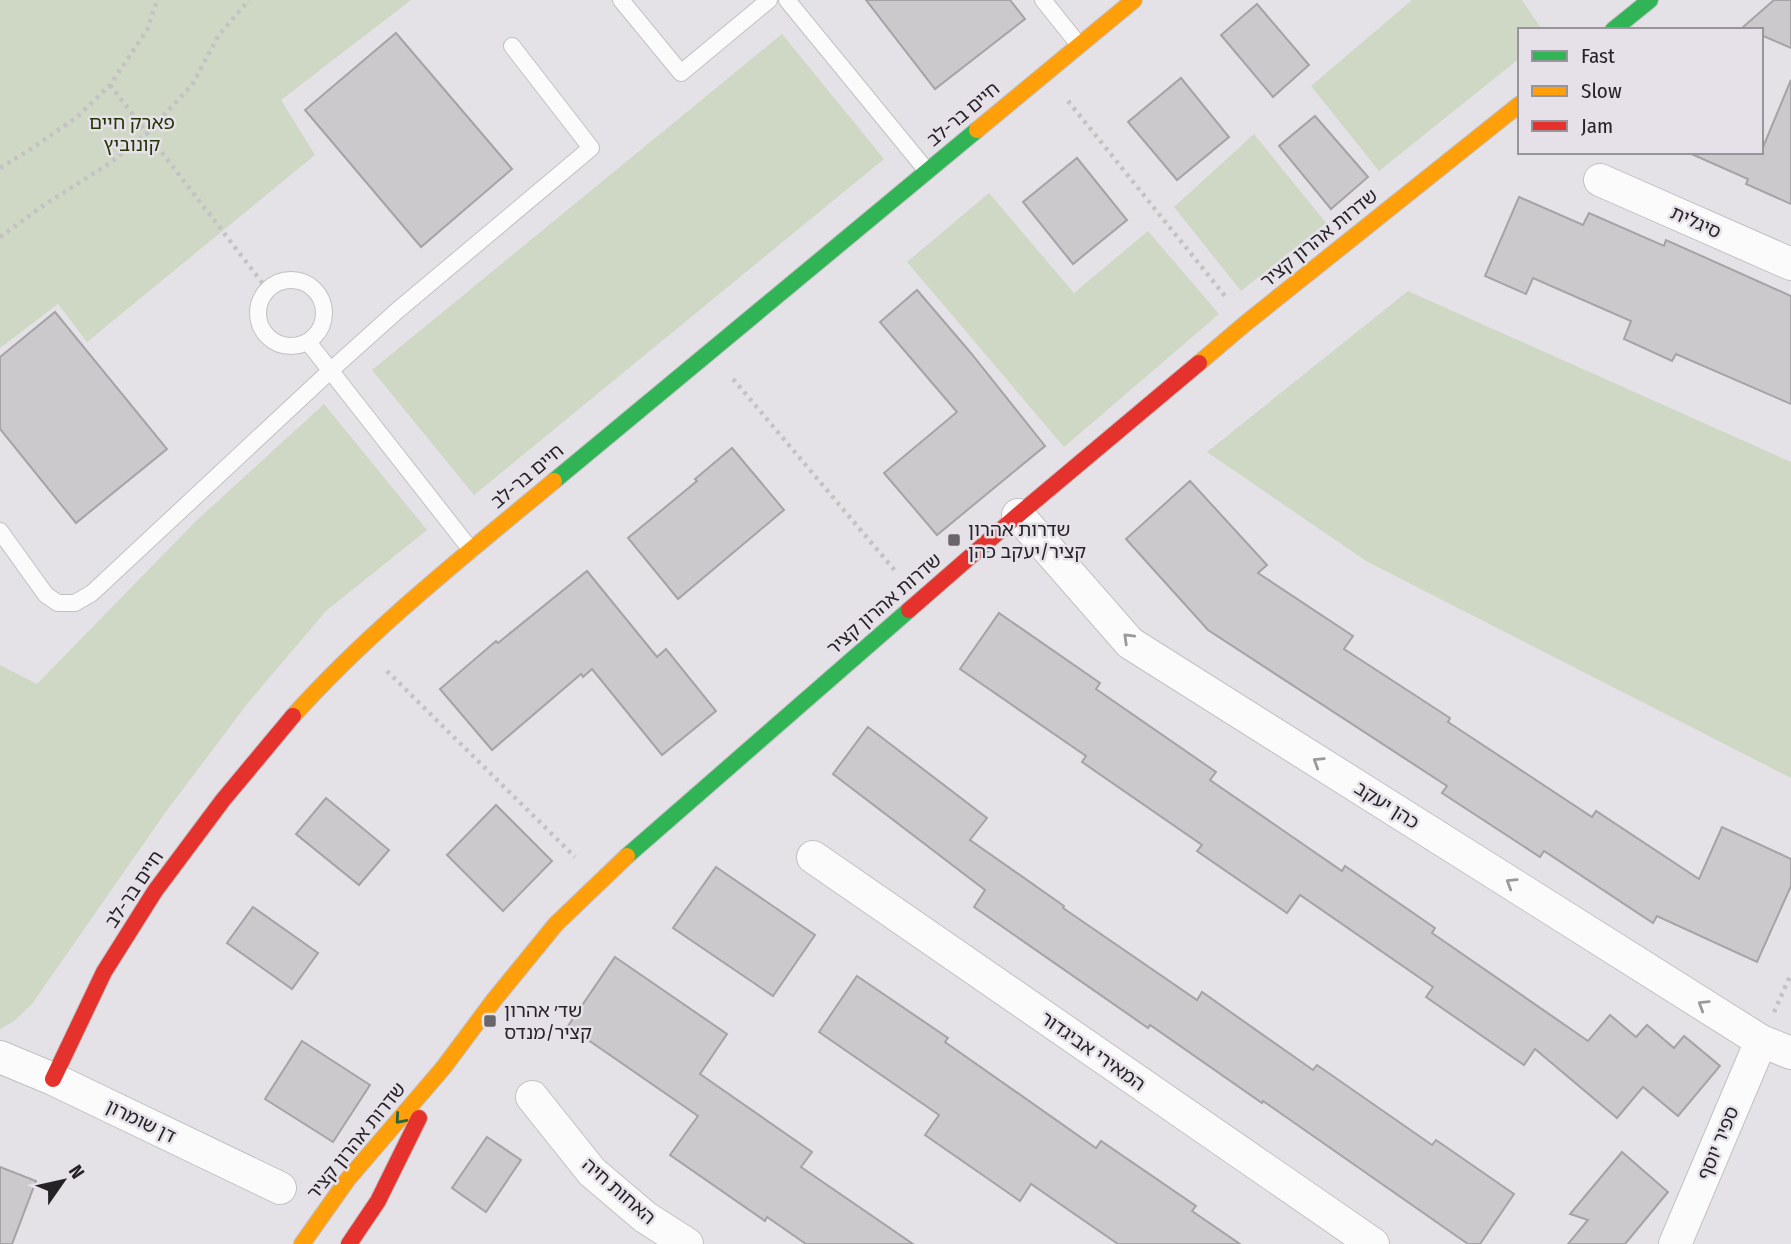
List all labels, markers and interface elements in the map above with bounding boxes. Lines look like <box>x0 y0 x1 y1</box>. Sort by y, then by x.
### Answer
legend <box>1518 28 1763 154</box>
text: Fast <box>1581 43 1615 69</box>
street label: חיים בר-לב <box>922 77 1004 151</box>
text: Slow <box>1581 78 1622 104</box>
park label: פארק חיים קונוביץ <box>89 111 175 156</box>
text: Jam <box>1581 113 1613 139</box>
street label: שדרות אהרון קציר <box>1256 184 1382 292</box>
street label: סיגלית <box>1667 201 1725 243</box>
street label: חיים בר-לב <box>486 439 568 513</box>
place label: שדרות אהרון קציר/יעקב כהן <box>968 518 1086 563</box>
marker: שדרות אהרון קציר/יעקב כהן <box>946 532 962 548</box>
street label: שדרות אהרון קציר <box>822 548 946 660</box>
one-way arrow <box>1123 634 1136 647</box>
one-way arrow <box>1313 757 1326 770</box>
street label: כהן יעקב <box>1350 776 1424 834</box>
street label: חיים בר-לב <box>100 846 168 932</box>
one-way arrow <box>1505 879 1518 892</box>
place label: שד׳ אהרון קציר/מנדס <box>504 999 592 1044</box>
one-way arrow <box>1698 1000 1711 1013</box>
street label: המאירי אביגדור <box>1036 1006 1150 1096</box>
marker: שד׳ אהרון קציר/מנדס <box>482 1013 498 1029</box>
street label: שדרות אהרון קציר <box>302 1078 410 1204</box>
street label: דן שומרון <box>102 1094 180 1148</box>
street label: ספיר יוסף <box>1692 1103 1744 1183</box>
one-way arrow <box>396 1111 408 1124</box>
north arrow <box>28 1146 98 1216</box>
street label: האחות חיה <box>578 1153 660 1229</box>
text: N <box>64 1161 89 1183</box>

